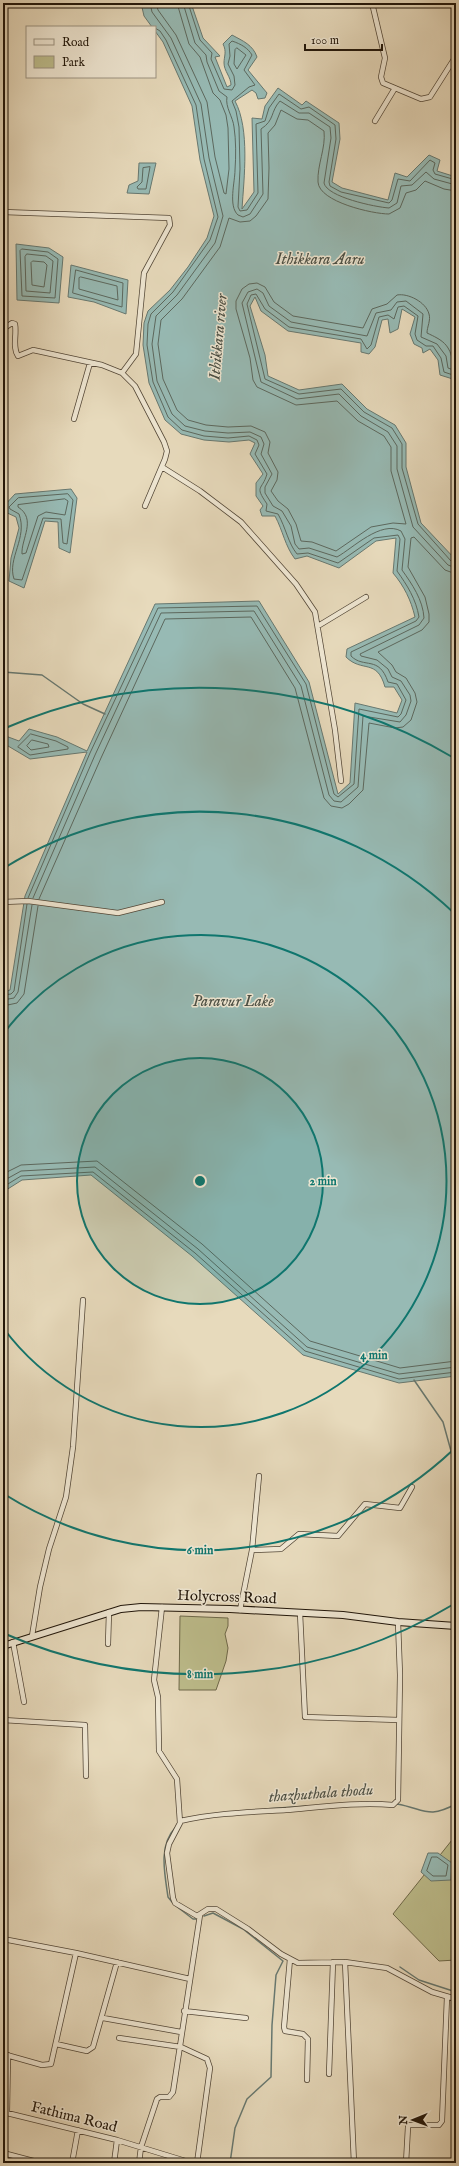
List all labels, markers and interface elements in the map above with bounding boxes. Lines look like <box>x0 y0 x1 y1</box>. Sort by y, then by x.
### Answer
legend <box>26 26 156 78</box>
scale bar <box>305 26 382 52</box>
text: 100 m <box>311 33 339 48</box>
text: Road <box>62 35 90 50</box>
text: Park <box>62 55 85 70</box>
water label: Ithikkara Aaru <box>274 250 365 270</box>
water label: Ithikkara river <box>205 291 233 382</box>
water label: Paravur Lake <box>192 992 274 1012</box>
centre of rings <box>193 1174 207 1188</box>
text: 2 min <box>309 1174 337 1189</box>
text: 4 min <box>360 1348 388 1363</box>
text: 6 min <box>187 1543 214 1558</box>
street label: Holycross Road <box>177 1586 278 1608</box>
text: 8 min <box>187 1667 214 1682</box>
water label: thazhuthala thodu <box>268 1780 374 1808</box>
street label: Fathima Road <box>29 2097 120 2137</box>
north arrow <box>393 2100 433 2140</box>
text: N <box>397 2115 411 2126</box>

